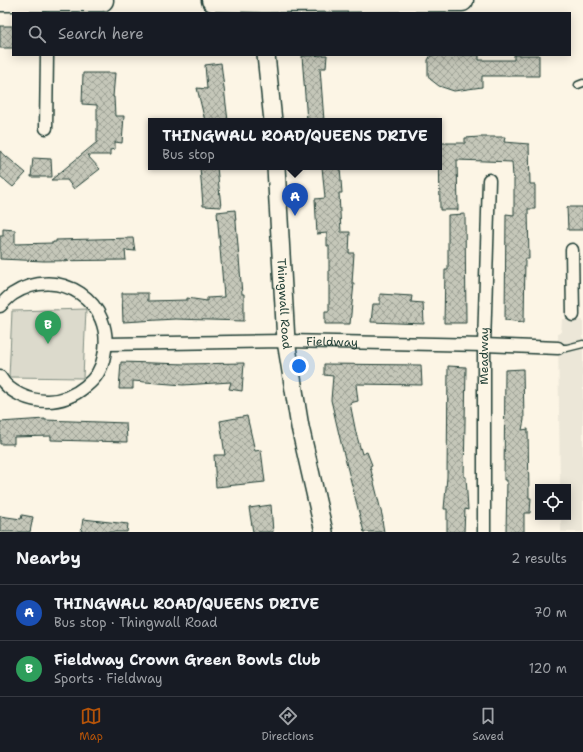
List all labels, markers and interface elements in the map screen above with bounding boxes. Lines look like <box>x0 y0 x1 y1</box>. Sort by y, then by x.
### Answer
search box <box>12 12 571 56</box>
icon: search <box>26 23 48 45</box>
text: Search here <box>58 24 144 44</box>
popup <box>148 118 442 170</box>
text: THINGWALL ROAD/QUEENS DRIVE <box>162 126 428 146</box>
text: Bus stop <box>162 146 215 163</box>
pin: A <box>282 183 308 216</box>
street label: Thingwall Road <box>273 258 295 351</box>
pin: B <box>35 311 61 344</box>
street label: Meadway <box>476 327 493 385</box>
street label: Fieldway <box>306 333 358 350</box>
your location <box>289 356 309 376</box>
map controls <box>535 484 571 520</box>
button: locate <box>535 484 571 520</box>
text: Nearby <box>16 547 81 569</box>
text: 2 results <box>511 550 567 567</box>
text: THINGWALL ROAD/QUEENS DRIVE <box>54 594 319 614</box>
text: A <box>24 604 34 621</box>
text: 70 m <box>533 604 567 621</box>
text: Bus stop · Thingwall Road <box>54 614 218 631</box>
text: Fieldway Crown Green Bowls Club <box>54 650 321 670</box>
text: B <box>25 660 33 677</box>
text: 120 m <box>529 660 567 677</box>
text: Sports · Fieldway <box>54 670 163 687</box>
tab: Map <box>79 705 103 744</box>
tab: Directions <box>261 705 314 744</box>
tab: Saved <box>472 705 504 744</box>

